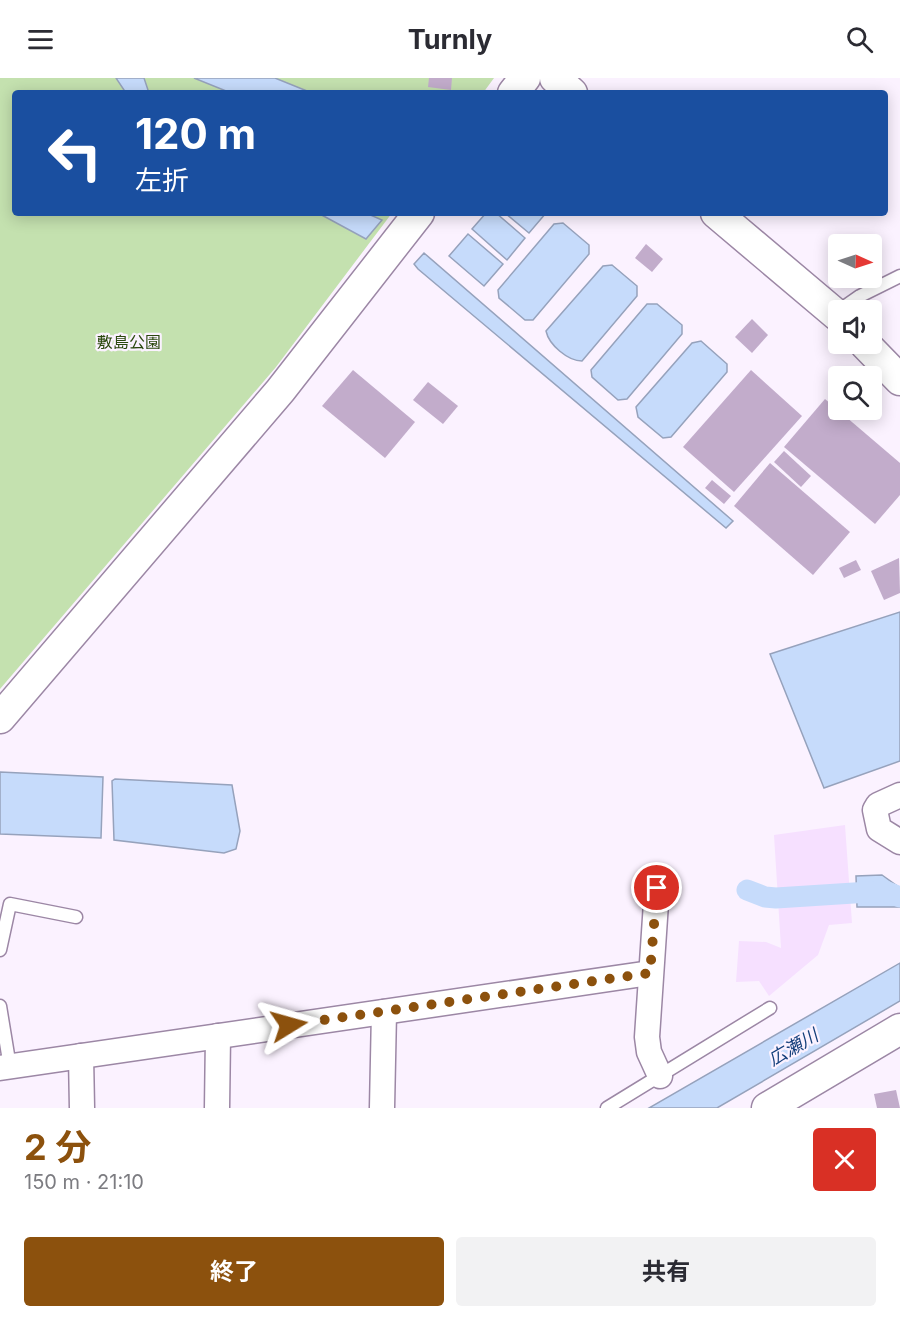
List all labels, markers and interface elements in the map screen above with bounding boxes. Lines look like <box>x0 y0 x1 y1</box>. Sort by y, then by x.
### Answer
icon: menu <box>24 23 57 56</box>
text: Turnly <box>408 23 492 56</box>
icon: search <box>843 23 876 56</box>
text: 120 m <box>135 108 256 159</box>
icon: left <box>36 114 114 192</box>
text: 左折 <box>135 164 189 197</box>
north arrow <box>828 234 882 288</box>
map controls <box>828 234 882 420</box>
button: sound <box>828 300 882 354</box>
park label: 敷島公園 <box>97 332 161 352</box>
button: search <box>828 366 882 420</box>
pin <box>631 862 682 913</box>
icon: arrive <box>640 871 673 904</box>
position arrow <box>257 993 321 1057</box>
water label: 広瀬川 <box>764 1023 823 1070</box>
text: 2 分 <box>24 1125 91 1169</box>
button: close <box>813 1128 876 1191</box>
text: 150 m · 21:10 <box>24 1170 144 1194</box>
button: 終了 <box>24 1237 444 1306</box>
button: 共有 <box>456 1237 876 1306</box>

